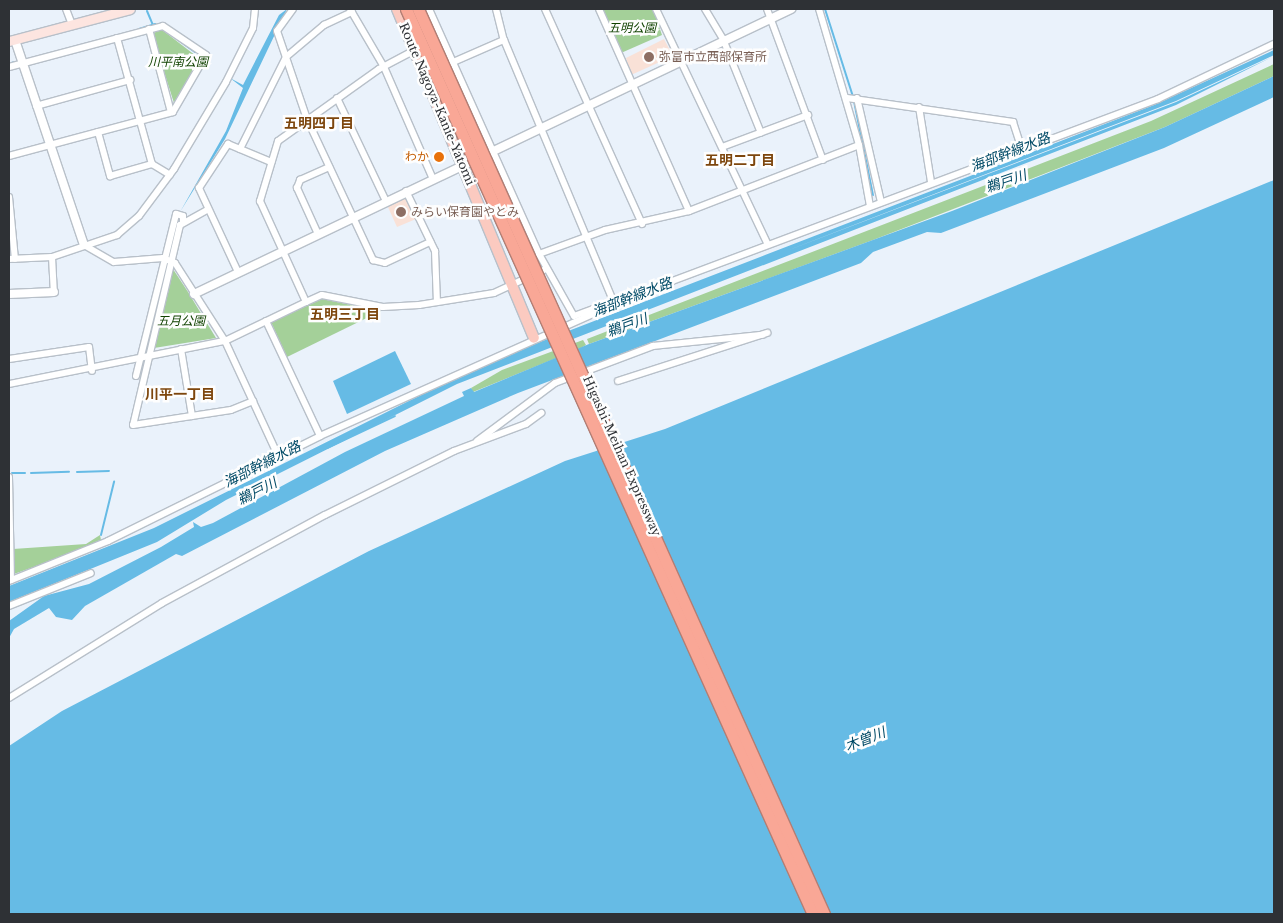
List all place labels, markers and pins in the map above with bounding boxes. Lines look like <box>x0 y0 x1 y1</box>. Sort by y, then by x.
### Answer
place label: 弥富市立西部保育所 <box>659 50 767 64</box>
marker: 弥富市立西部保育所 <box>643 51 655 63</box>
place label: わか <box>405 150 429 164</box>
marker: わか <box>433 151 445 163</box>
place label: みらい保育園やとみ <box>411 205 519 219</box>
marker: みらい保育園やとみ <box>395 206 407 218</box>

